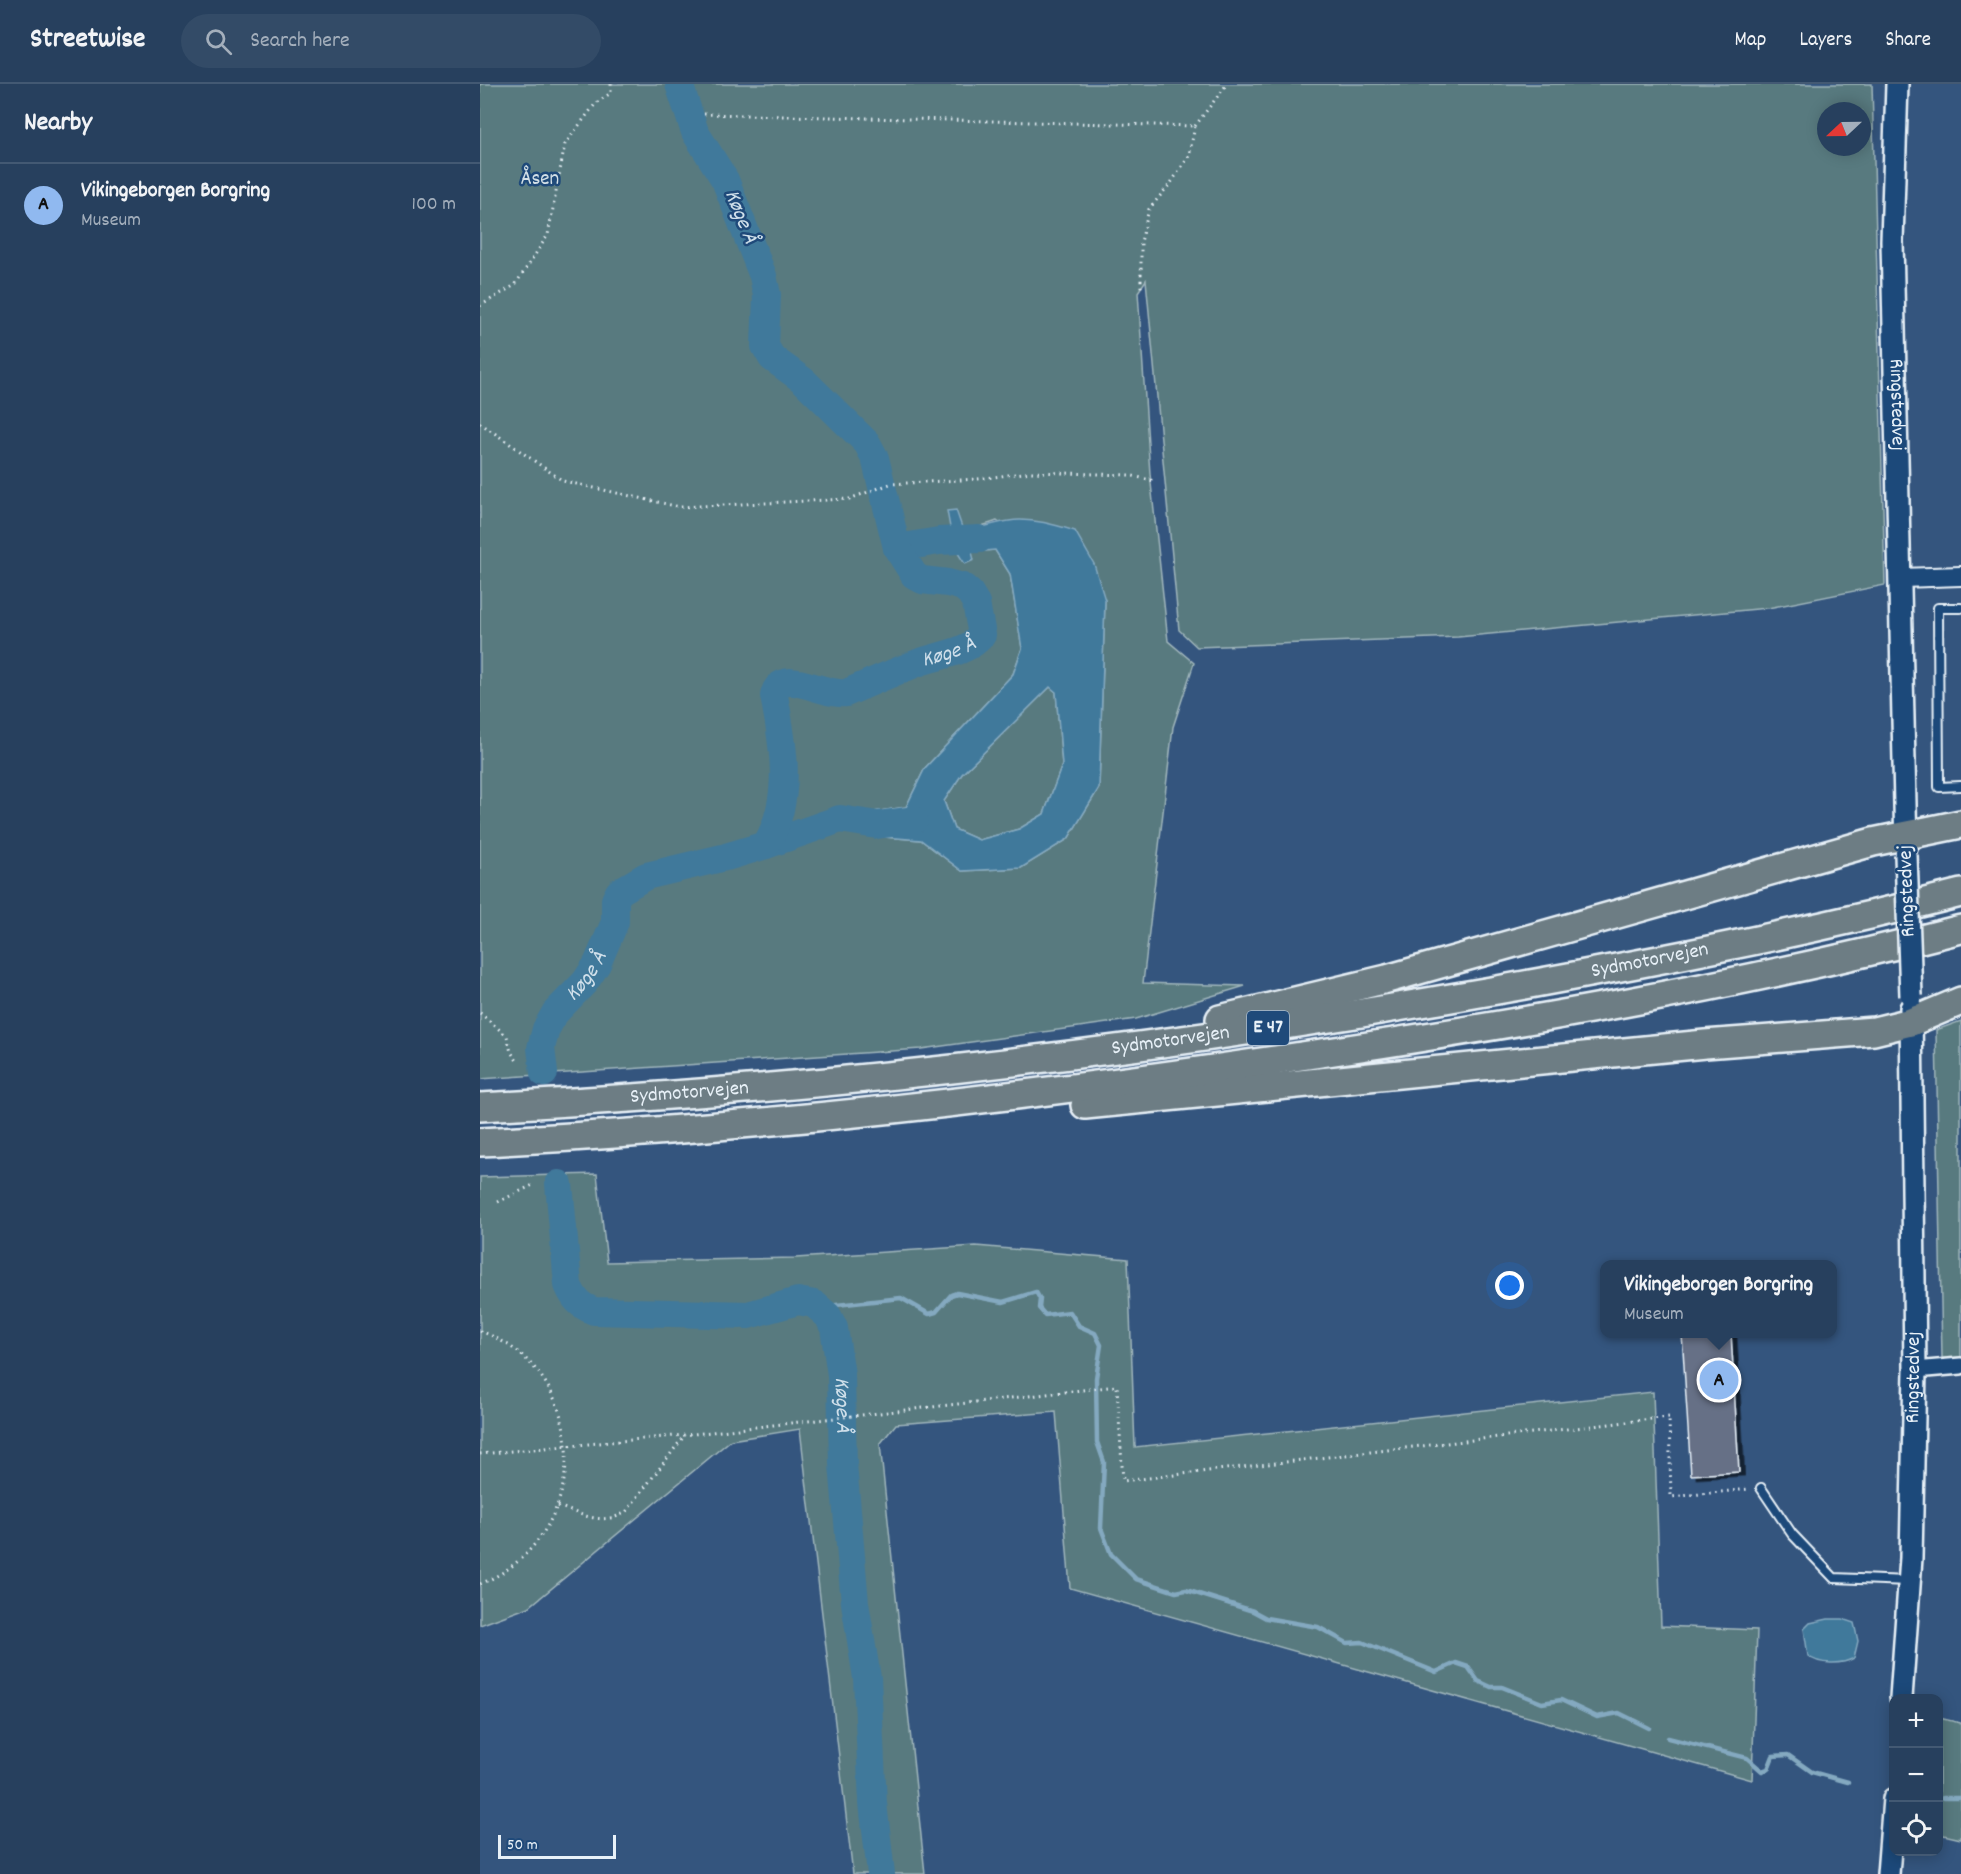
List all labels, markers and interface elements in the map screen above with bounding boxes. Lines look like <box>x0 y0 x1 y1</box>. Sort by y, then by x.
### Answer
search box <box>181 14 601 68</box>
text: Streetwise <box>30 21 145 61</box>
icon: search <box>202 25 235 58</box>
text: Search here <box>250 26 350 57</box>
text: Map <box>1735 26 1766 56</box>
text: Layers <box>1799 26 1852 56</box>
text: Share <box>1885 26 1931 56</box>
north arrow <box>1817 102 1871 156</box>
text: Nearby <box>24 105 92 142</box>
park label: Åsen <box>521 165 559 195</box>
text: Vikingeborgen Borgring <box>81 176 270 207</box>
water label: Køge Å <box>715 185 765 250</box>
text: A <box>38 191 49 219</box>
text: 100 m <box>412 191 456 219</box>
text: Museum <box>81 207 141 235</box>
street label: Ringstedvej <box>1880 358 1912 451</box>
water label: Køge Å <box>918 628 984 676</box>
street label: Ringstedvej <box>1891 844 1925 938</box>
street label: Sydmotorvejen <box>1589 935 1711 987</box>
water label: Køge Å <box>558 945 617 1009</box>
road number: E 47 <box>1247 1011 1289 1045</box>
street label: Sydmotorvejen <box>1110 1019 1232 1065</box>
street label: Sydmotorvejen <box>629 1074 750 1113</box>
popup <box>1600 1260 1837 1338</box>
text: Vikingeborgen Borgring <box>1624 1270 1813 1301</box>
your location <box>1495 1271 1524 1300</box>
text: Museum <box>1624 1301 1684 1329</box>
street label: Ringstedvej <box>1899 1331 1930 1424</box>
pin: A <box>1700 1358 1738 1402</box>
water label: Køge Å <box>826 1377 858 1435</box>
map controls <box>1889 1694 1943 1856</box>
button: + <box>1889 1694 1943 1748</box>
button: − <box>1889 1748 1943 1802</box>
button: locate <box>1889 1802 1943 1856</box>
scale bar <box>498 1832 616 1860</box>
text: 50 m <box>507 1834 538 1857</box>

